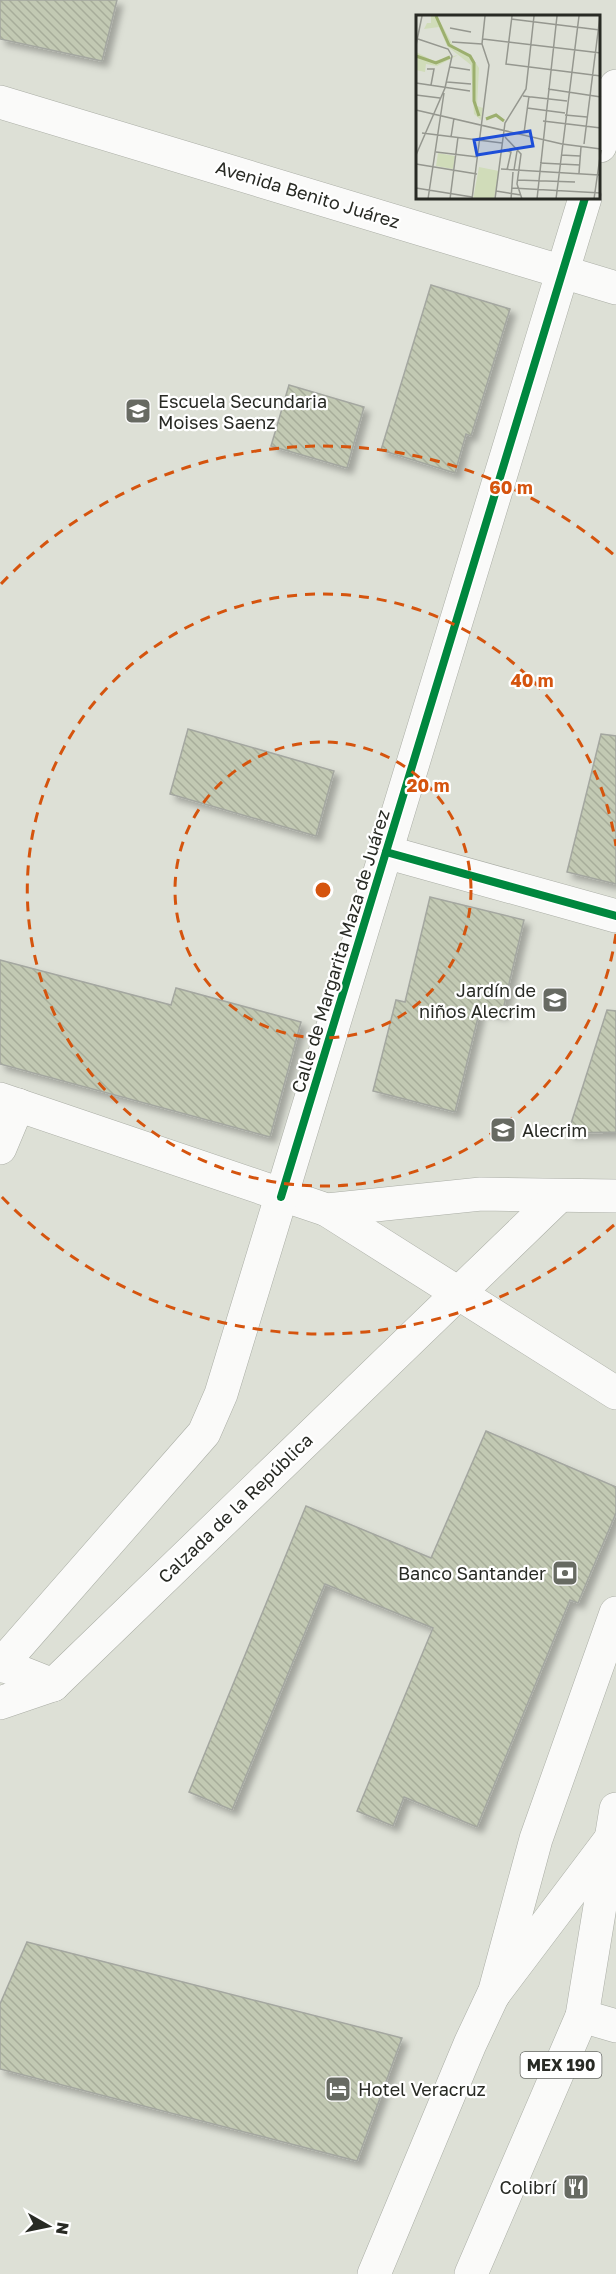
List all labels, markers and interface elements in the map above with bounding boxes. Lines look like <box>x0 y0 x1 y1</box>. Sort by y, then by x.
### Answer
inset map <box>416 15 601 200</box>
street label: Avenida Benito Juárez <box>213 156 403 232</box>
place label: Escuela Secundaria Moises Saenz <box>158 390 327 433</box>
school or university icon: Escuela Secundaria Moises Saenz <box>123 396 153 426</box>
text: 60 m <box>489 476 533 498</box>
text: 40 m <box>510 669 554 691</box>
text: 20 m <box>407 774 449 796</box>
street label: Calle de Margarita Maza de Juárez <box>286 807 394 1095</box>
centre of rings <box>313 880 333 900</box>
place label: Jardín de niños Alecrim <box>419 979 536 1022</box>
school or university icon: Jardín de niños Alecrim <box>540 985 570 1015</box>
school or university icon: Alecrim <box>488 1115 518 1145</box>
place label: Alecrim <box>522 1119 587 1141</box>
street label: Calzada de la República <box>153 1429 317 1587</box>
bank icon: Banco Santander <box>550 1558 580 1588</box>
place label: Banco Santander <box>398 1562 546 1584</box>
road number: MEX 190 <box>520 2052 602 2078</box>
hotel icon: Hotel Veracruz <box>323 2074 353 2104</box>
place label: Hotel Veracruz <box>358 2078 486 2100</box>
restaurant icon: Colibrí <box>561 2172 591 2202</box>
place label: Colibrí <box>499 2176 557 2198</box>
north arrow <box>18 2196 78 2256</box>
text: N <box>52 2221 74 2236</box>

